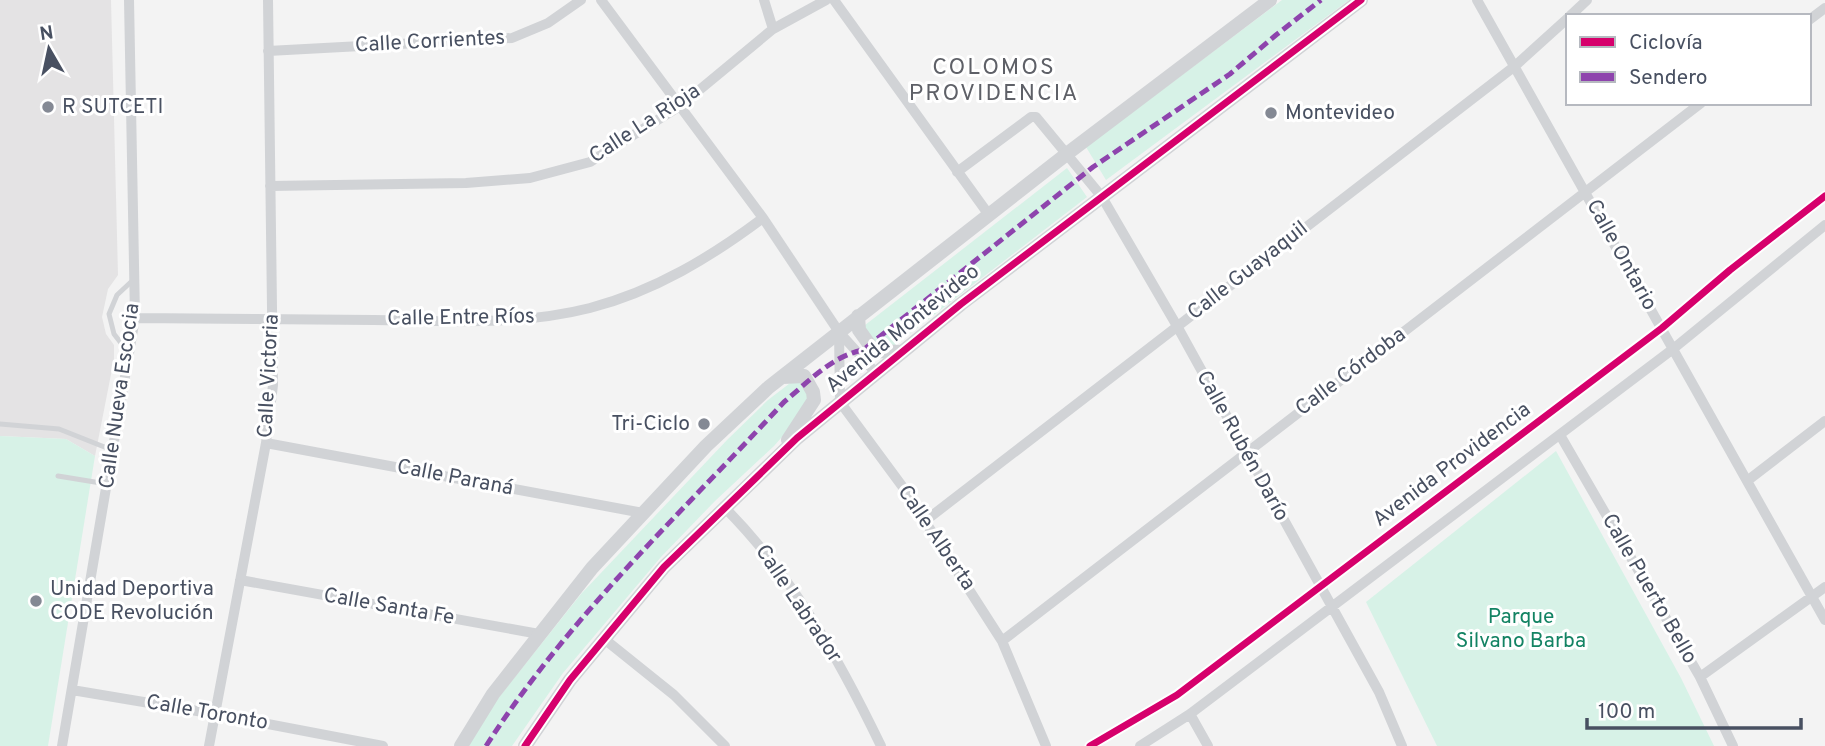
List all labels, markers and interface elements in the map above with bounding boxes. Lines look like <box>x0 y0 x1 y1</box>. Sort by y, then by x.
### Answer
north arrow <box>14 14 84 84</box>
legend <box>1566 14 1811 105</box>
text: N <box>38 21 55 47</box>
street label: Calle Corrientes <box>354 25 506 59</box>
text: Ciclovía <box>1629 30 1703 57</box>
district label: COLOMOS PROVIDENCIA <box>909 54 1079 109</box>
text: Sendero <box>1629 65 1708 92</box>
street label: Calle La Rioja <box>584 78 706 170</box>
place label: R SUTCETI <box>62 94 163 121</box>
marker: R SUTCETI <box>40 99 56 115</box>
place label: Montevideo <box>1285 100 1395 127</box>
marker: Montevideo <box>1263 105 1279 121</box>
street label: Calle Ontario <box>1579 195 1663 315</box>
street label: Calle Guayaquil <box>1182 215 1314 327</box>
street label: Avenida Montevideo <box>821 259 985 399</box>
street label: Calle Nueva Escocia <box>94 301 146 491</box>
street label: Calle Entre Ríos <box>387 303 535 333</box>
street label: Calle Victoria <box>252 313 286 439</box>
street label: Calle Córdoba <box>1290 322 1412 422</box>
street label: Calle Rubén Darío <box>1189 366 1295 526</box>
street label: Avenida Providencia <box>1368 397 1536 533</box>
place label: Tri-Ciclo <box>611 411 690 438</box>
marker: Tri-Ciclo <box>696 416 712 432</box>
street label: Calle Paraná <box>395 453 515 503</box>
street label: Calle Alberta <box>891 480 981 596</box>
street label: Calle Puerto Bello <box>1595 509 1703 669</box>
street label: Calle Labrador <box>748 540 848 668</box>
place label: Unidad Deportiva CODE Revolución <box>50 576 214 627</box>
street label: Calle Santa Fe <box>321 582 457 632</box>
marker: Unidad Deportiva CODE Revolución <box>28 593 44 609</box>
park label: Parque Silvano Barba <box>1456 604 1586 655</box>
scale bar <box>1587 686 1800 730</box>
street label: Calle Toronto <box>144 689 270 737</box>
text: 100 m <box>1598 699 1655 726</box>

